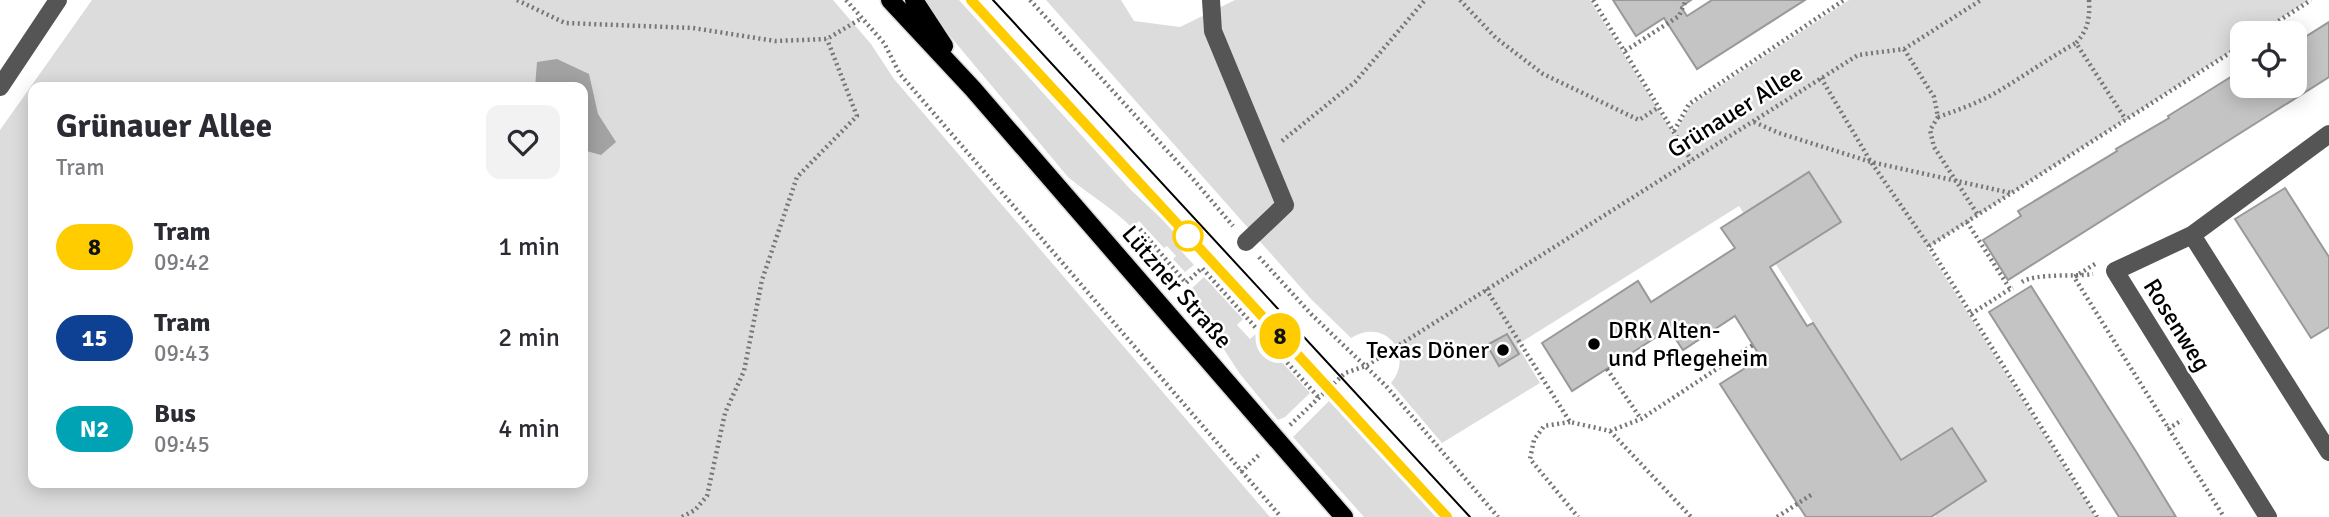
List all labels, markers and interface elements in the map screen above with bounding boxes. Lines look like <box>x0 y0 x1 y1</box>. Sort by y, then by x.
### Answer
map controls <box>2230 21 2307 98</box>
button: locate <box>2230 21 2307 98</box>
street label: Grünauer Allee <box>1662 58 1808 164</box>
button: heart <box>486 105 560 179</box>
text: Grünauer Allee <box>56 106 272 147</box>
text: Tram <box>56 153 105 182</box>
text: Tram <box>154 216 211 248</box>
street label: Lützner Straße <box>1115 219 1239 355</box>
unlabelled marker <box>1173 221 1203 251</box>
text: 1 min <box>498 231 560 263</box>
text: 8 <box>88 232 101 262</box>
text: 09:42 <box>154 248 210 277</box>
street label: Rosenweg <box>2137 273 2217 377</box>
text: Tram <box>154 307 211 339</box>
line badge: 8 <box>1257 313 1303 359</box>
place label: DRK Alten- und Pflegeheim <box>1608 315 1768 373</box>
text: 8 <box>1274 321 1286 351</box>
text: 2 min <box>498 322 560 354</box>
text: 15 <box>82 323 107 353</box>
place label: Texas Döner <box>1366 335 1489 365</box>
marker: DRK Alten- und Pflegeheim <box>1586 336 1602 352</box>
text: 09:43 <box>154 339 210 368</box>
marker: Texas Döner <box>1495 342 1511 358</box>
text: Bus <box>154 398 196 430</box>
text: 4 min <box>498 413 560 445</box>
text: N2 <box>80 414 109 444</box>
text: 09:45 <box>154 430 210 459</box>

